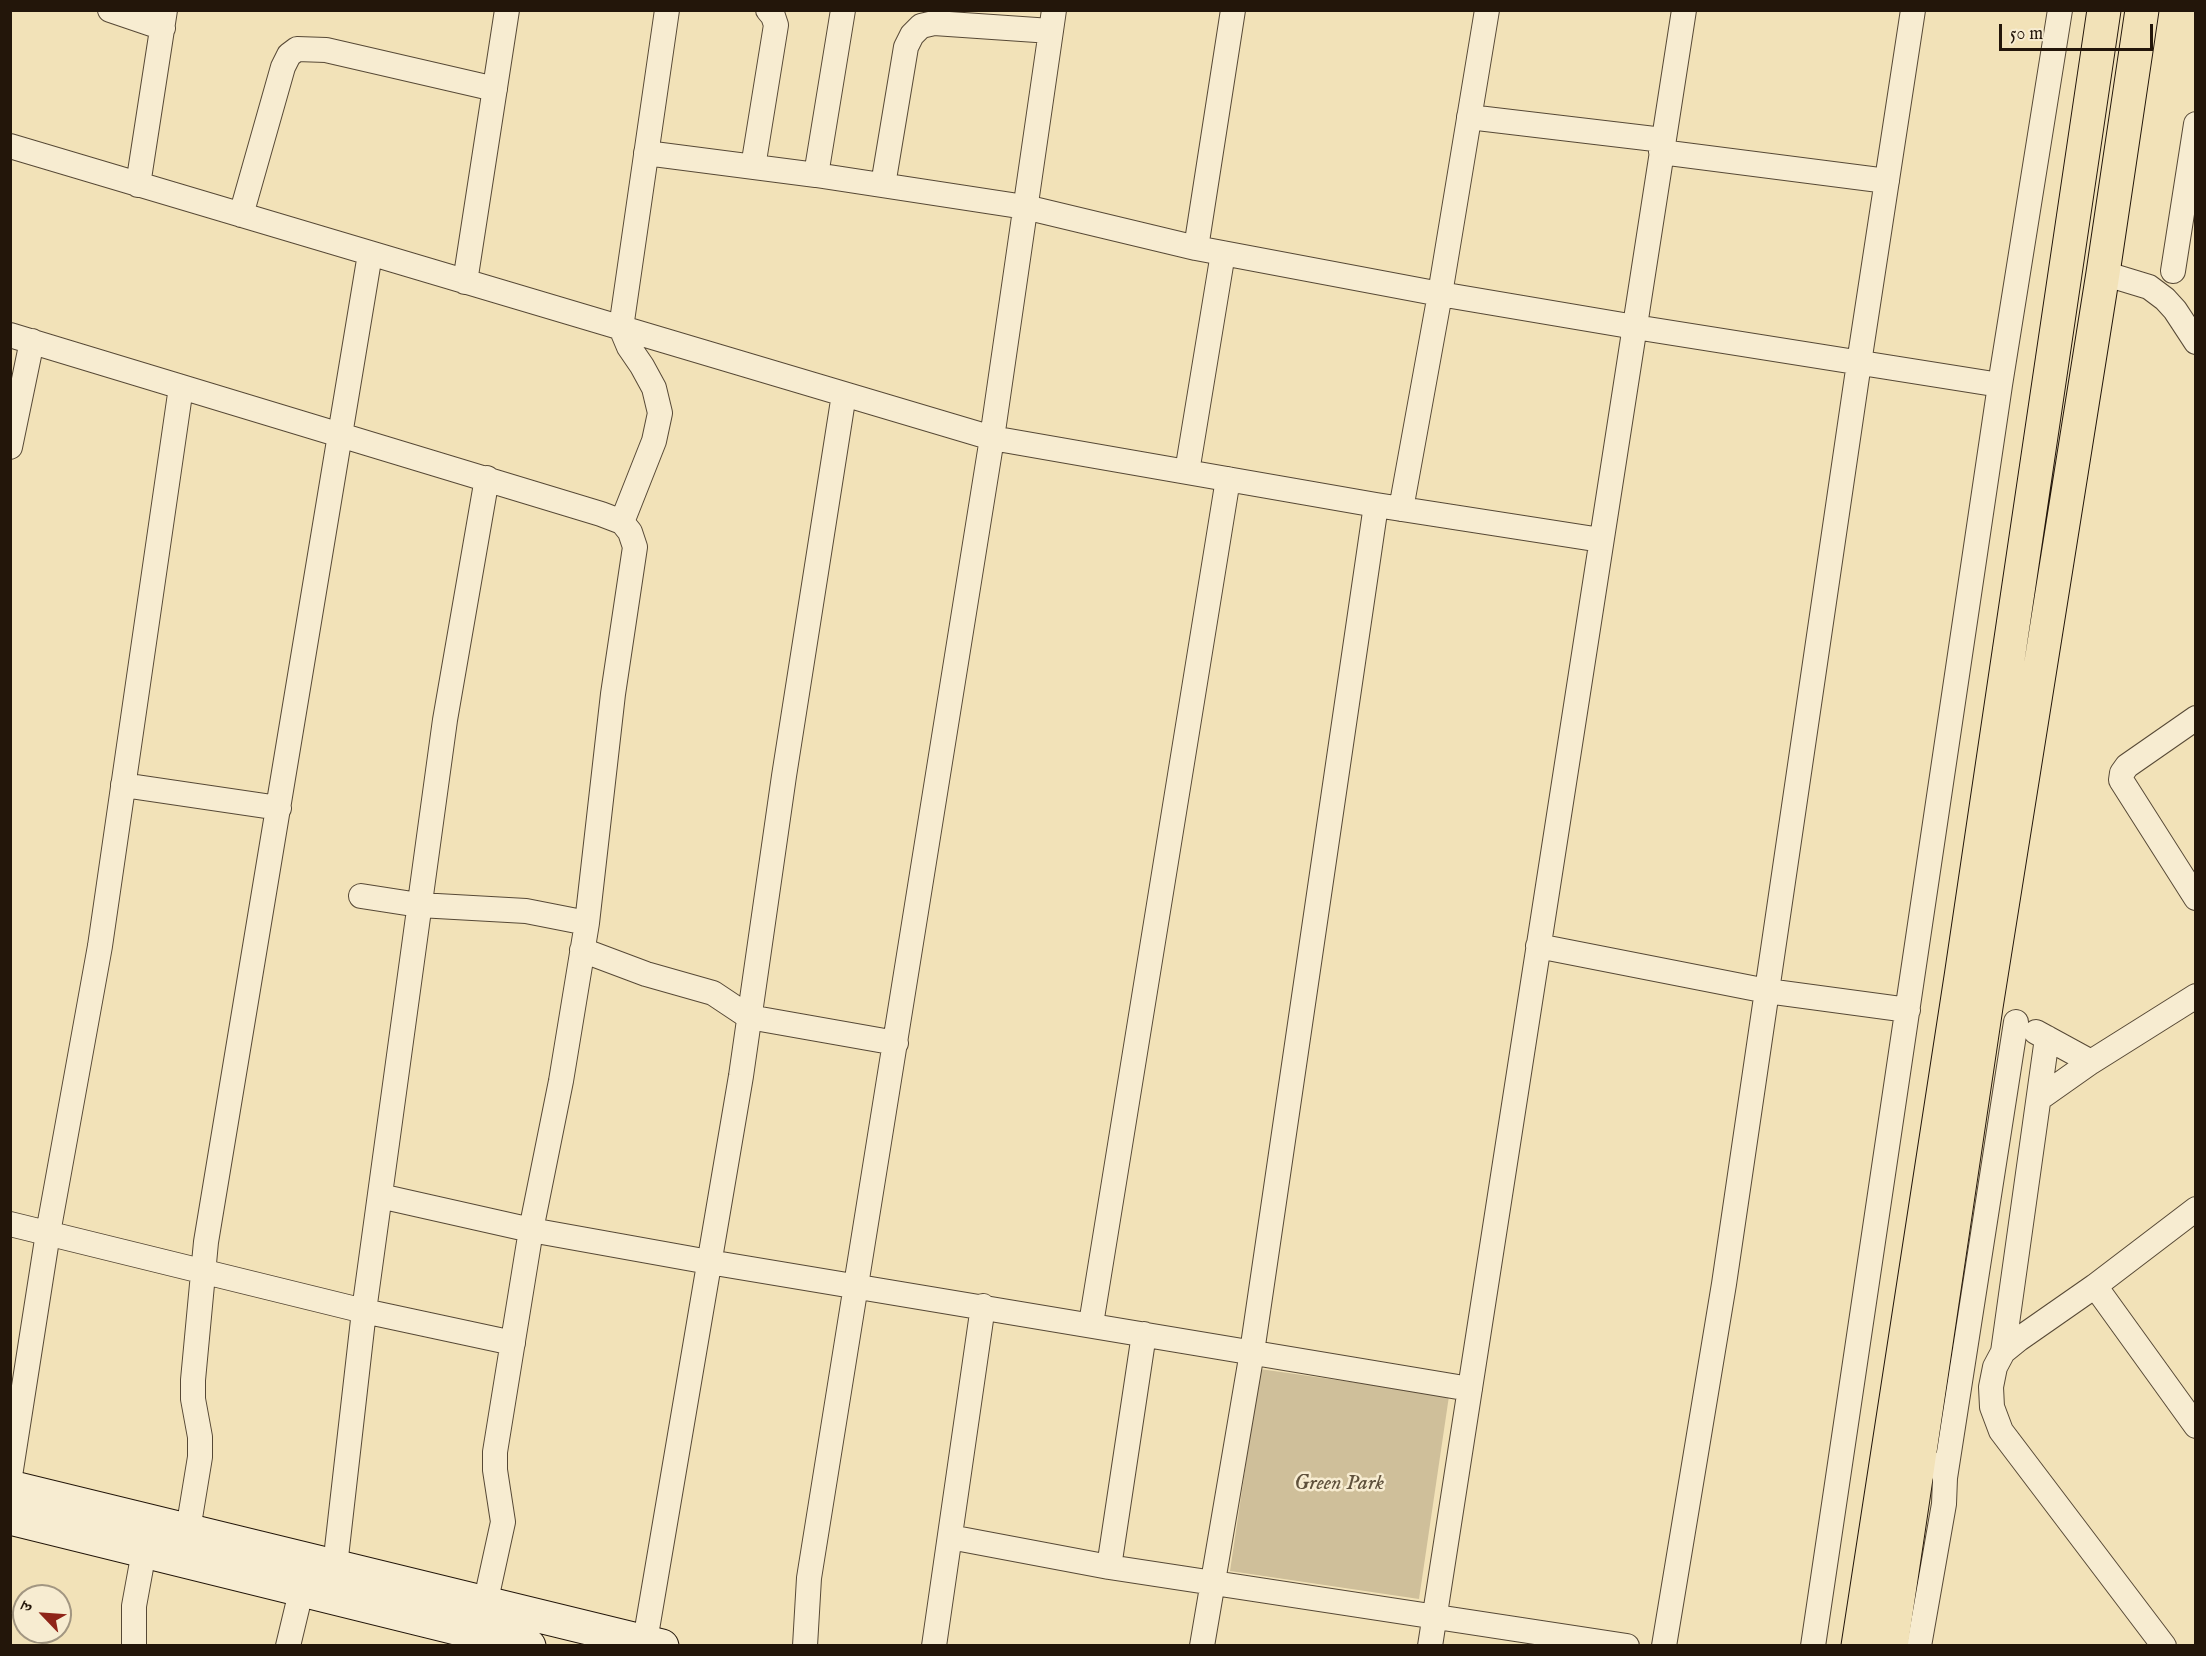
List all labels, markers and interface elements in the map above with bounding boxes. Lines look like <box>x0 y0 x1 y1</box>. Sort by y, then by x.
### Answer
scale bar <box>2002 12 2156 50</box>
text: 50 m <box>2010 23 2043 46</box>
park label: Green Park <box>1294 1471 1384 1497</box>
north arrow <box>12 1584 72 1644</box>
text: उ <box>17 1599 38 1615</box>

